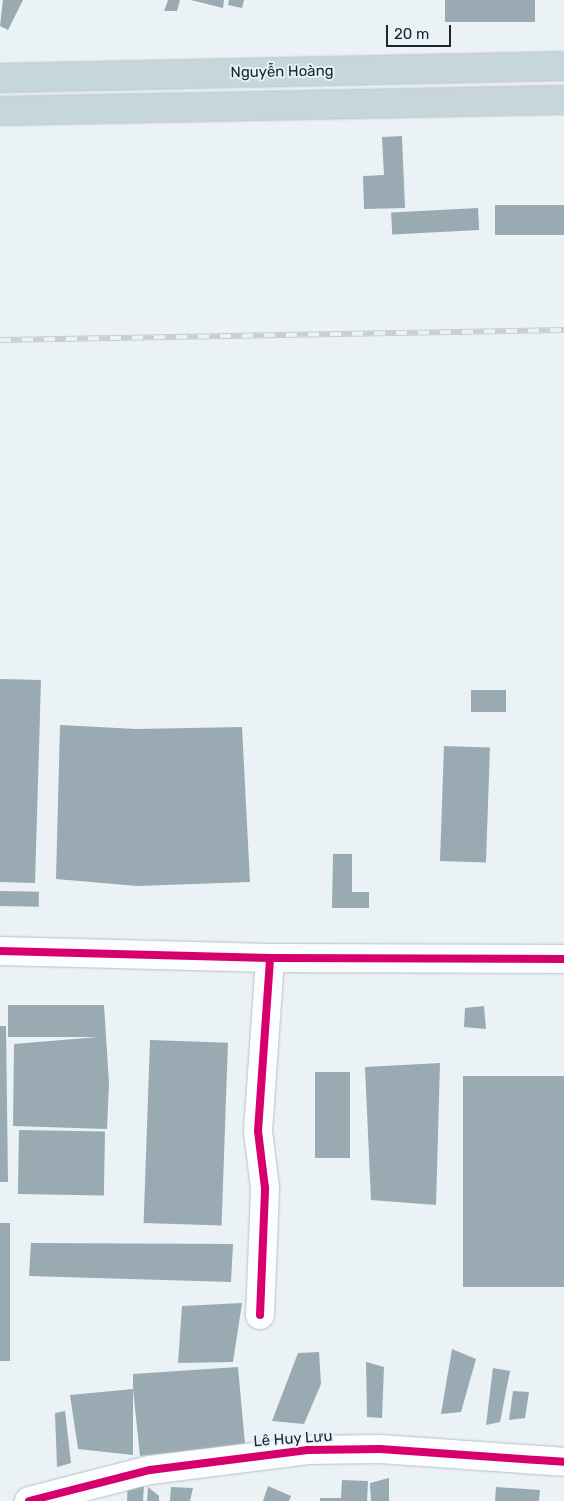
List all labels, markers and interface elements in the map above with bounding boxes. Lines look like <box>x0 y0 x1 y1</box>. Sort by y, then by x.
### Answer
scale bar <box>389 15 454 47</box>
text: 20 m <box>394 25 429 43</box>
street label: Nguyễn Hoàng <box>230 62 334 82</box>
street label: Lê Huy Lưu <box>253 1427 333 1451</box>

